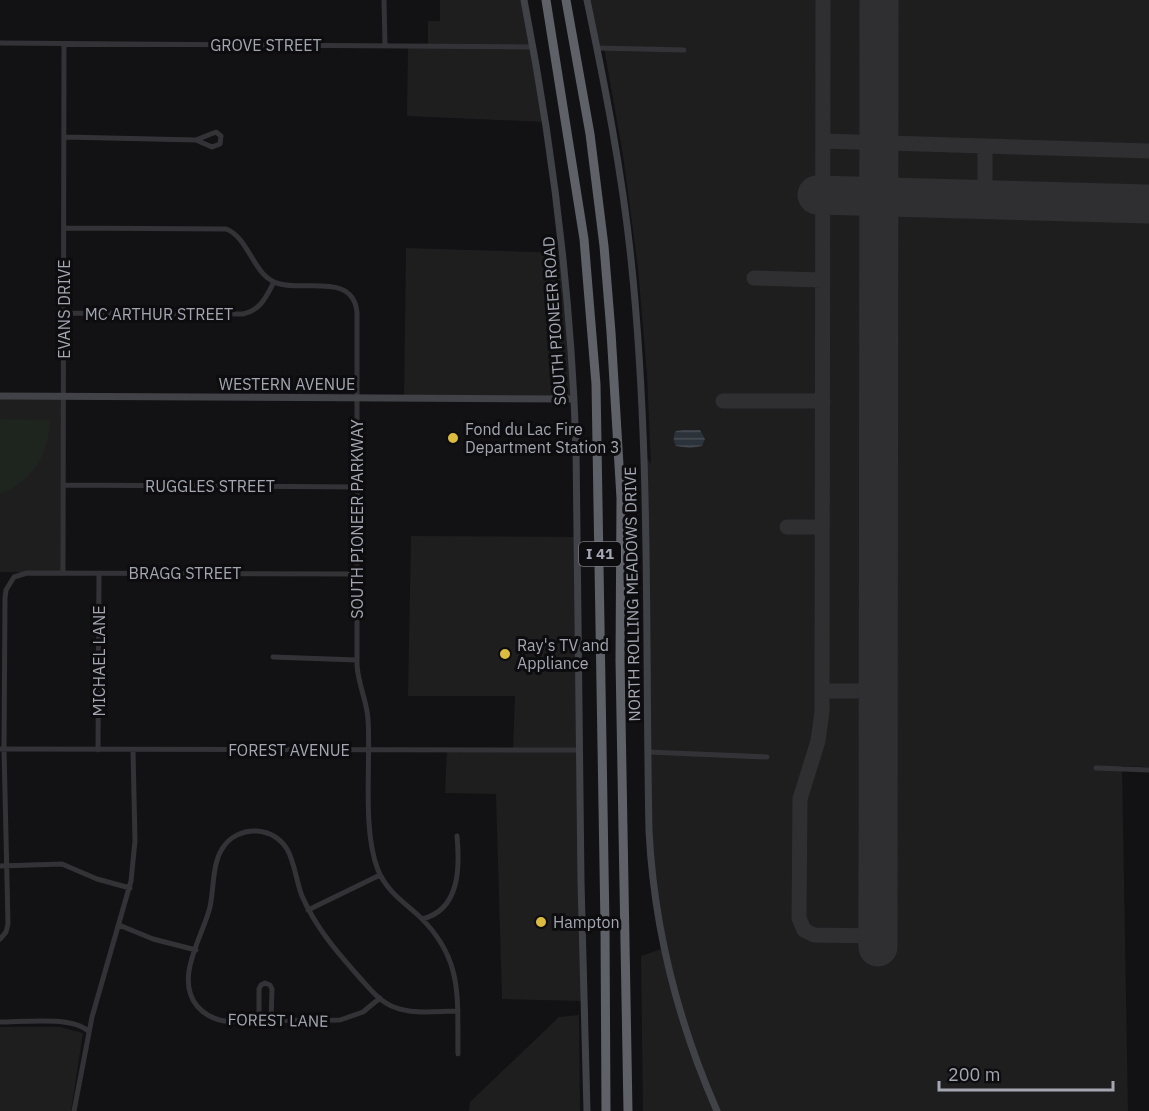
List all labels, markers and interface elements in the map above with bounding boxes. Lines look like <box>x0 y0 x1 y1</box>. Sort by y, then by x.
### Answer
street label: GROVE STREET <box>210 35 322 55</box>
street label: SOUTH PIONEER ROAD <box>538 236 570 406</box>
street label: EVANS DRIVE <box>54 259 74 359</box>
street label: MC ARTHUR STREET <box>85 304 233 324</box>
street label: WESTERN AVENUE <box>219 374 355 394</box>
street label: SOUTH PIONEER PARKWAY <box>347 419 367 619</box>
place label: Fond du Lac Fire Department Station 3 <box>465 419 620 457</box>
marker: Fond du Lac Fire Department Station 3 <box>446 431 460 445</box>
street label: NORTH ROLLING MEADOWS DRIVE <box>620 466 644 722</box>
street label: RUGGLES STREET <box>145 476 275 496</box>
road number: I 41 <box>579 542 621 566</box>
street label: BRAGG STREET <box>128 563 242 583</box>
street label: MICHAEL LANE <box>89 605 109 717</box>
place label: Ray's TV and Appliance <box>517 635 609 673</box>
marker: Ray's TV and Appliance <box>498 647 512 661</box>
street label: FOREST AVENUE <box>228 740 350 760</box>
place label: Hampton <box>553 912 620 932</box>
marker: Hampton <box>534 915 548 929</box>
street label: FOREST LANE <box>227 1009 329 1031</box>
scale bar <box>939 1054 1113 1092</box>
text: 200 m <box>948 1063 1000 1086</box>

